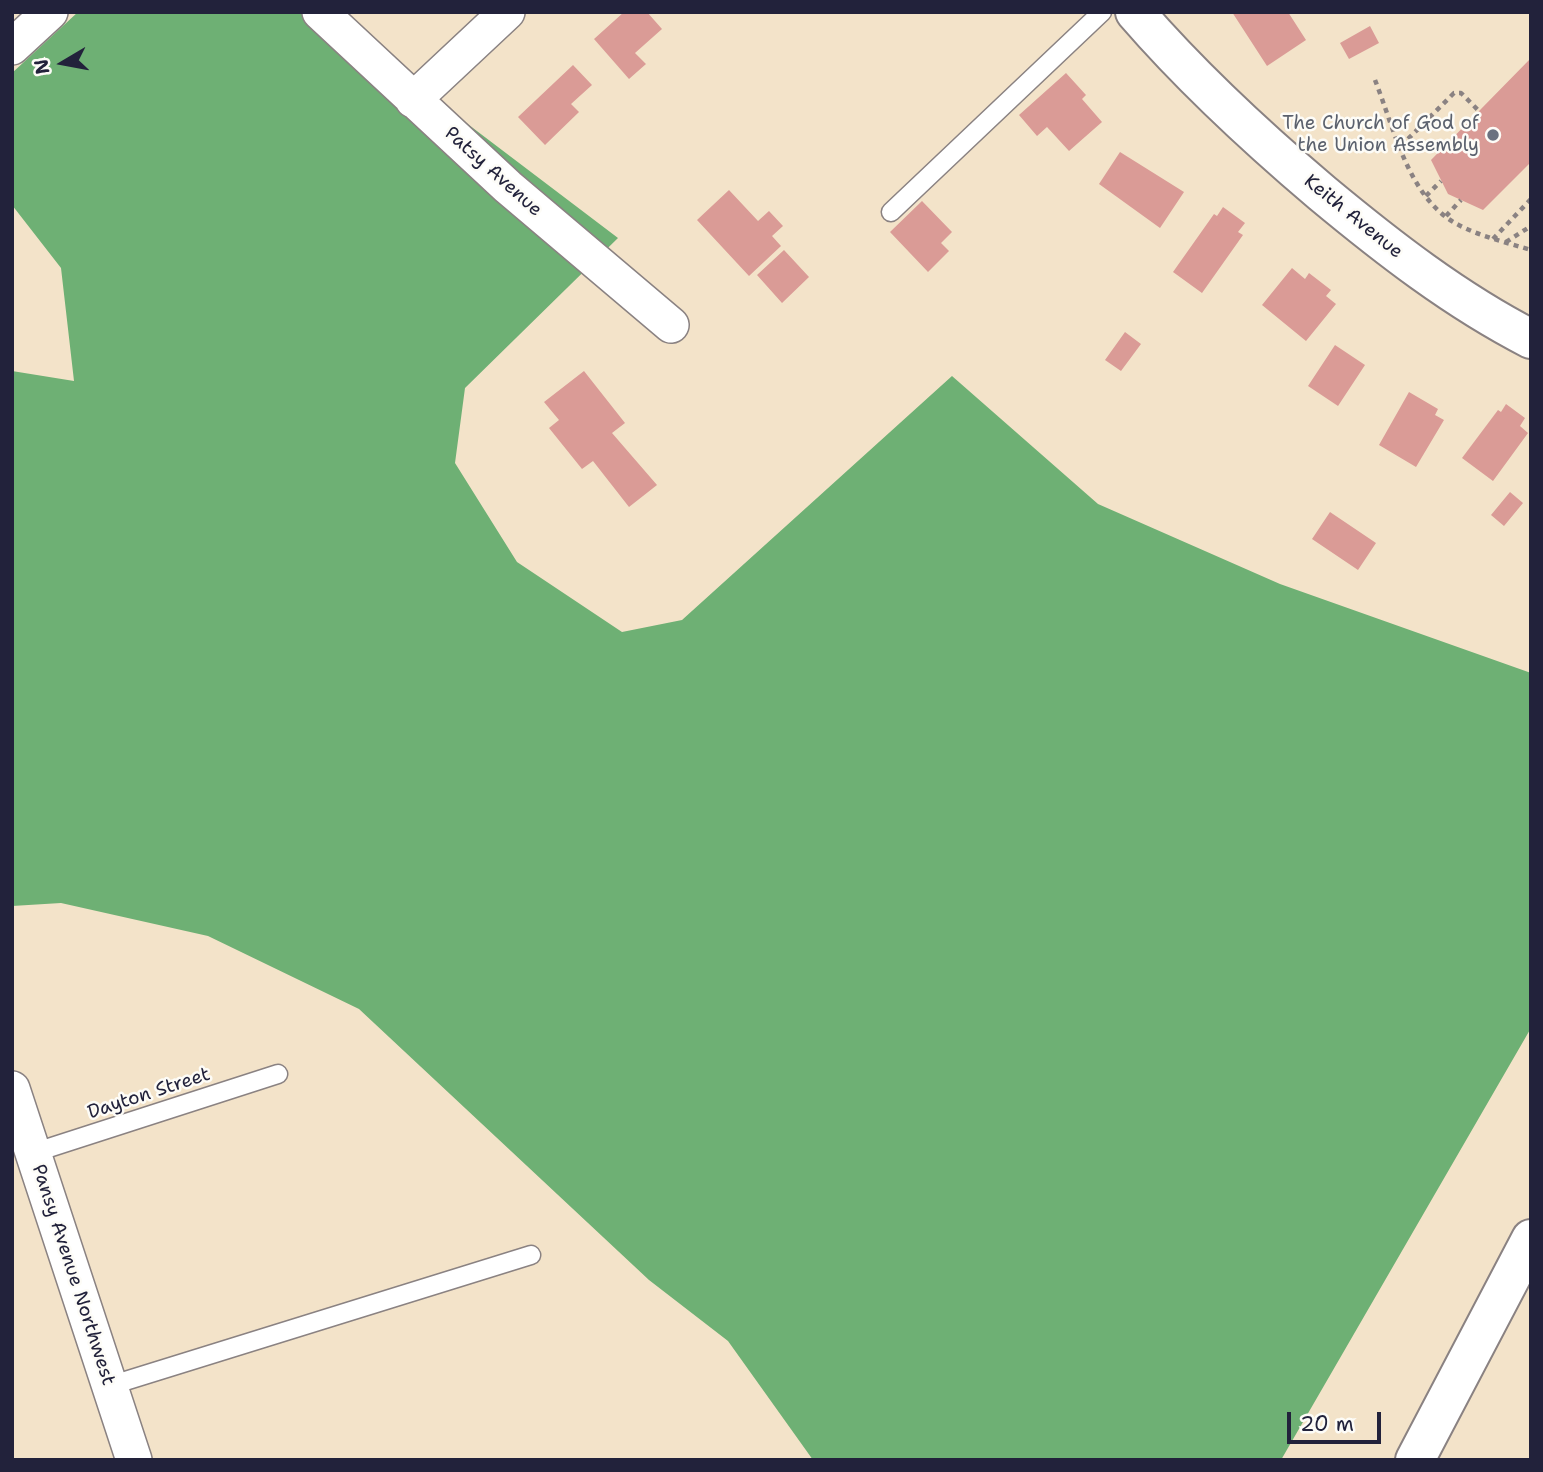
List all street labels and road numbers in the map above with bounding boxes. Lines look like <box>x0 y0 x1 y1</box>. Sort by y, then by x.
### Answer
street label: Patsy Avenue <box>440 122 546 222</box>
street label: Keith Avenue <box>1299 170 1407 264</box>
street label: Dayton Street <box>85 1063 213 1125</box>
street label: Pansy Avenue Northwest <box>26 1162 120 1388</box>

